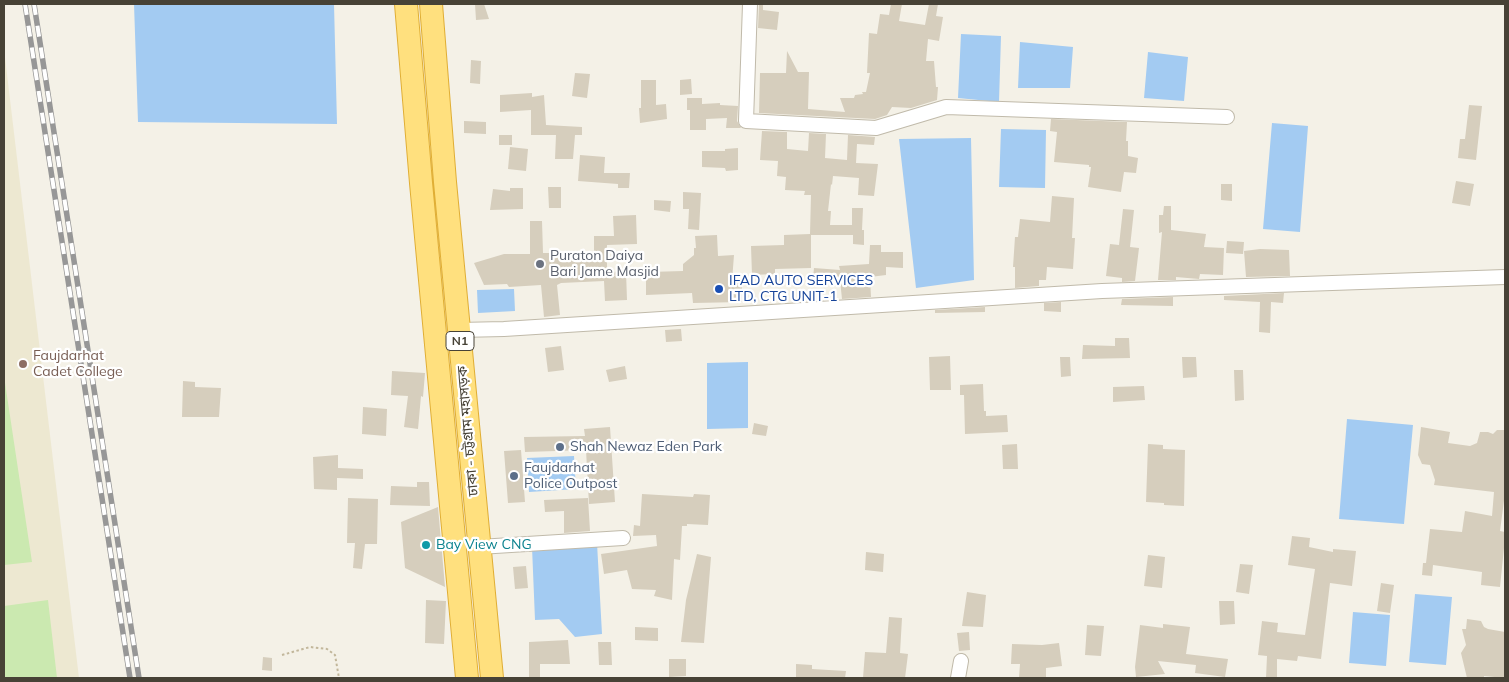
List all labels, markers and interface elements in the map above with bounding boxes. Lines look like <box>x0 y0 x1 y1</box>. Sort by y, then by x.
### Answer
place label: Puraton Daiya Bari Jame Masjid <box>550 248 659 280</box>
marker: Puraton Daiya Bari Jame Masjid <box>534 258 546 270</box>
place label: IFAD AUTO SERVICES LTD, CTG UNIT-1 <box>729 273 873 306</box>
marker: IFAD AUTO SERVICES LTD, CTG UNIT-1 <box>713 283 725 295</box>
road number: N1 <box>446 332 474 351</box>
place label: Faujdarhat Cadet College <box>33 348 123 381</box>
marker: Faujdarhat Cadet College <box>17 358 29 370</box>
street label: ঢাকা - চট্টগ্রাম মহাসড়ক <box>454 365 482 497</box>
place label: Shah Newaz Eden Park <box>570 439 722 455</box>
marker: Shah Newaz Eden Park <box>554 441 566 453</box>
place label: Faujdarhat Police Outpost <box>524 460 617 492</box>
marker: Faujdarhat Police Outpost <box>508 470 520 482</box>
place label: Bay View CNG <box>436 537 532 553</box>
marker: Bay View CNG <box>420 539 432 551</box>

